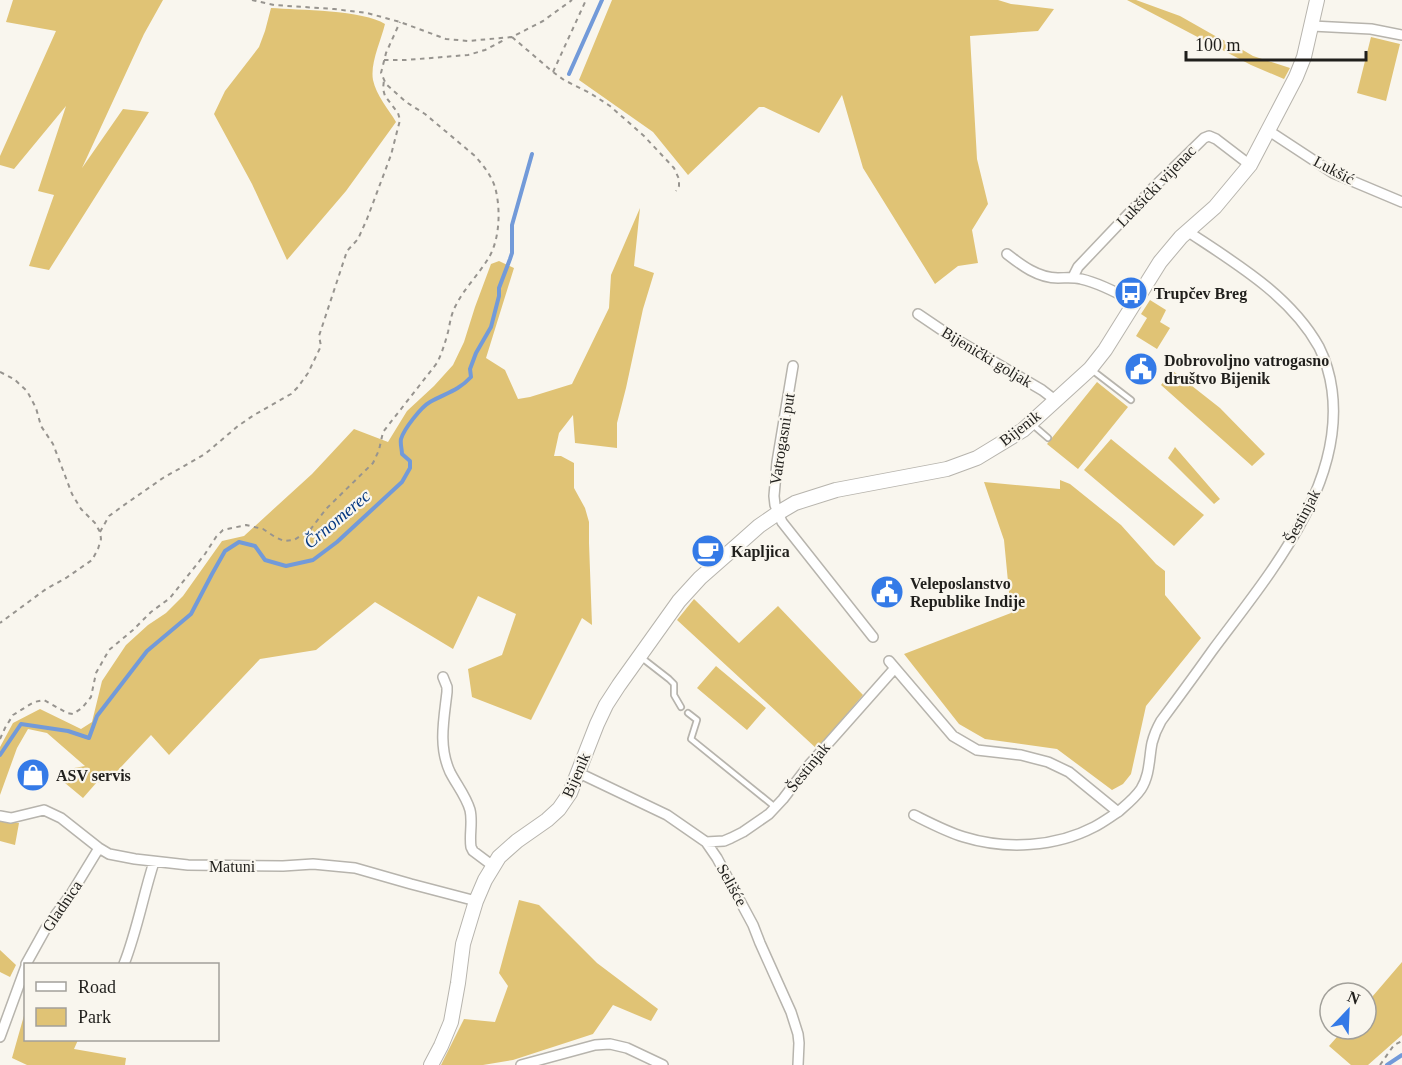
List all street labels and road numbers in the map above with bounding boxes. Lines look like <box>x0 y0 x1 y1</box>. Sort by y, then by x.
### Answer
street label: Lukšićki vijenac <box>1113 142 1200 231</box>
street label: Lukšić <box>1311 152 1357 188</box>
street label: Bijenički goljak <box>938 323 1035 392</box>
street label: Vatrogasni put <box>766 391 799 486</box>
street label: Bijenik <box>996 407 1044 450</box>
street label: Šestinjak <box>1280 486 1324 546</box>
street label: Šestinjak <box>782 738 834 796</box>
street label: Bijenik <box>559 750 594 800</box>
street label: Matuni <box>209 858 256 875</box>
street label: Selišće <box>714 861 750 909</box>
street label: Gladnica <box>39 877 85 935</box>

